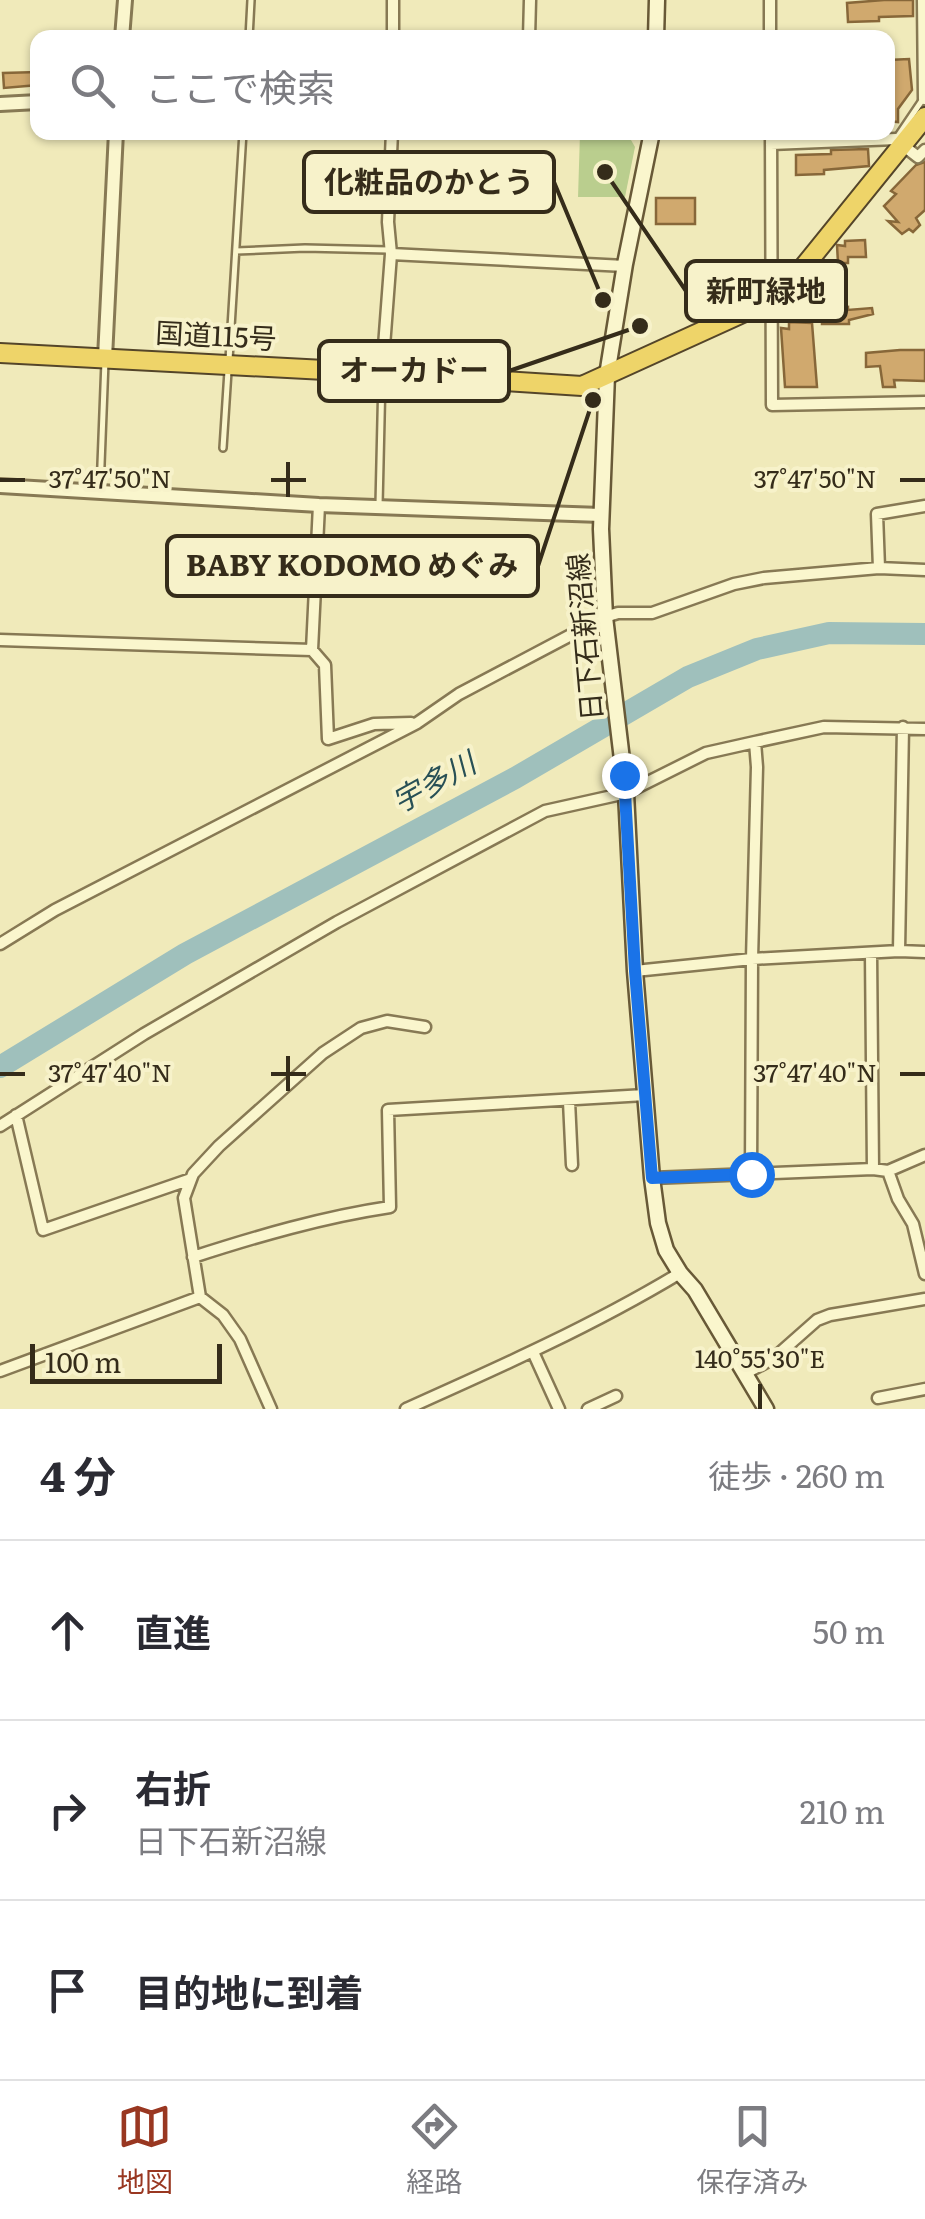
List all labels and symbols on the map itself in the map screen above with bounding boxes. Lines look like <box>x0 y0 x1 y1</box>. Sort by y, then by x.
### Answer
callout: 化粧品のかとう <box>304 152 554 212</box>
text: 化粧品のかとう <box>324 158 534 202</box>
callout: 新町緑地 <box>686 261 846 321</box>
text: 新町緑地 <box>706 267 826 311</box>
street label: 国道115号 <box>155 310 278 358</box>
callout: オーカドー <box>319 341 509 401</box>
text: オーカドー <box>339 346 489 390</box>
text: 37°47'50"N <box>49 459 171 496</box>
text: 37°47'50"N <box>754 459 876 496</box>
callout: BABY KODOMO めぐみ <box>167 536 538 596</box>
text: BABY KODOMO めぐみ <box>186 541 518 585</box>
street label: 日下石新沼線 <box>555 552 611 723</box>
water label: 宇多川 <box>383 738 485 821</box>
route end <box>602 753 648 799</box>
text: 37°47'40"N <box>48 1053 172 1090</box>
text: 37°47'40"N <box>753 1053 877 1090</box>
route start <box>729 1152 775 1198</box>
scale bar <box>30 1339 222 1384</box>
text: 140°55'30"E <box>695 1339 825 1376</box>

